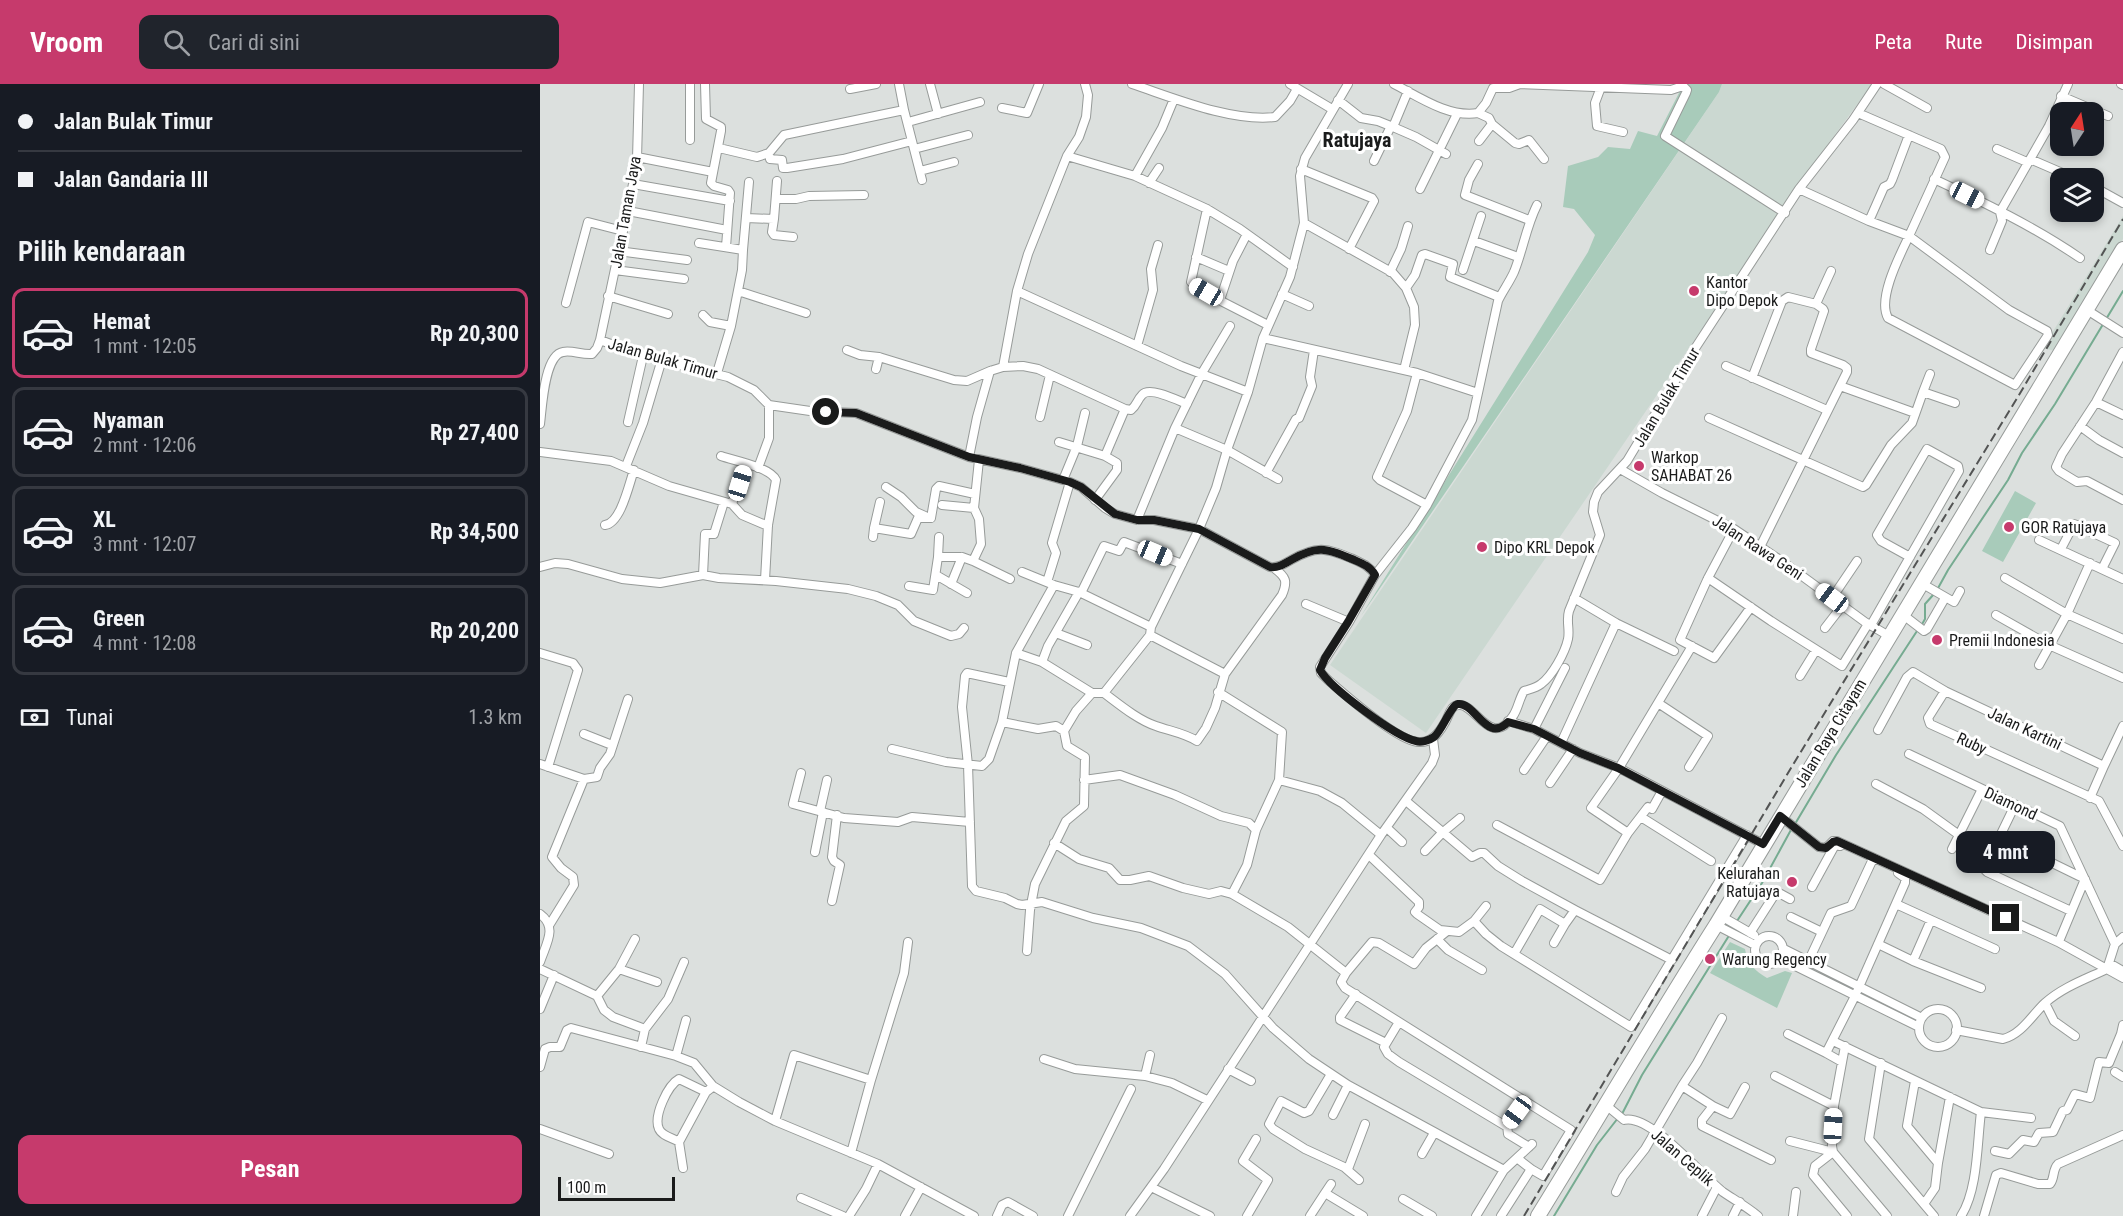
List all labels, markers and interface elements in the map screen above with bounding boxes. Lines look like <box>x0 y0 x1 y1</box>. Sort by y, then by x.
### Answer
search box <box>139 15 559 69</box>
text: Vroom <box>30 26 103 59</box>
icon: search <box>160 26 193 59</box>
text: Cari di sini <box>208 30 300 55</box>
text: Peta <box>1874 30 1912 54</box>
text: Rute <box>1945 30 1982 54</box>
text: Disimpan <box>2015 30 2093 54</box>
north arrow <box>2050 102 2104 156</box>
map controls <box>2050 102 2104 222</box>
text: Jalan Bulak Timur <box>54 109 213 134</box>
district label: Ratujaya <box>1323 128 1391 152</box>
street label: Jalan Taman Jaya <box>606 155 645 270</box>
text: Jalan Gandaria III <box>54 167 208 192</box>
button: layers <box>2050 168 2104 222</box>
car <box>1947 179 1987 211</box>
text: Pilih kendaraan <box>18 236 186 268</box>
place label: Kantor Dipo Depok <box>1706 273 1779 310</box>
car <box>1186 275 1226 309</box>
marker: Kantor Dipo Depok <box>1687 284 1701 298</box>
icon: car <box>21 306 75 360</box>
text: Hemat <box>93 309 150 334</box>
text: Rp 20,300 <box>430 321 519 346</box>
text: 1 mnt · 12:05 <box>93 334 196 358</box>
street label: Jalan Bulak Timur <box>606 334 720 383</box>
street label: Jalan Bulak Timur <box>1629 344 1704 451</box>
route start <box>812 398 839 425</box>
icon: car <box>21 405 75 459</box>
text: Nyaman <box>93 408 164 433</box>
text: Rp 27,400 <box>430 420 519 445</box>
text: 2 mnt · 12:06 <box>93 433 196 457</box>
place label: Warkop SAHABAT 26 <box>1651 448 1732 485</box>
marker: Warkop SAHABAT 26 <box>1632 459 1646 473</box>
car <box>726 463 754 503</box>
icon: car <box>21 504 75 558</box>
text: XL <box>93 507 116 532</box>
street label: Jalan Rawa Geni <box>1709 511 1807 584</box>
place label: GOR Ratujaya <box>2021 518 2106 537</box>
text: Rp 34,500 <box>430 519 519 544</box>
marker: GOR Ratujaya <box>2002 520 2016 534</box>
text: 3 mnt · 12:07 <box>93 532 196 556</box>
car <box>1135 538 1175 568</box>
place label: Dipo KRL Depok <box>1494 538 1595 557</box>
marker: Dipo KRL Depok <box>1475 540 1489 554</box>
car <box>1812 580 1852 616</box>
icon: car <box>21 603 75 657</box>
text: Green <box>93 606 145 631</box>
text: Rp 20,200 <box>430 618 519 643</box>
text: 4 mnt · 12:08 <box>93 631 196 655</box>
place label: Premii Indonesia <box>1949 631 2055 650</box>
marker: Premii Indonesia <box>1930 633 1944 647</box>
street label: Jalan Raya Citayam <box>1791 675 1870 791</box>
icon: cash <box>18 701 51 734</box>
street label: Jalan Kartini <box>1985 703 2065 754</box>
text: Tunai <box>66 705 113 730</box>
text: 1.3 km <box>468 705 522 729</box>
street label: Ruby <box>1954 728 1990 759</box>
street label: Diamond <box>1981 783 2040 824</box>
callout: 4 mnt <box>1956 831 2056 873</box>
text: 4 mnt <box>1983 840 2028 864</box>
place label: Kelurahan Ratujaya <box>1717 864 1780 901</box>
marker: Kelurahan Ratujaya <box>1785 875 1799 889</box>
route end <box>1992 904 2019 931</box>
place label: Warung Regency <box>1722 950 1827 969</box>
marker: Warung Regency <box>1703 952 1717 966</box>
car <box>1499 1092 1535 1132</box>
car <box>1823 1108 1843 1144</box>
street label: Jalan Ceplik <box>1647 1125 1719 1190</box>
button: Pesan <box>18 1135 522 1204</box>
scale bar <box>558 1174 675 1202</box>
text: 100 m <box>567 1178 606 1197</box>

